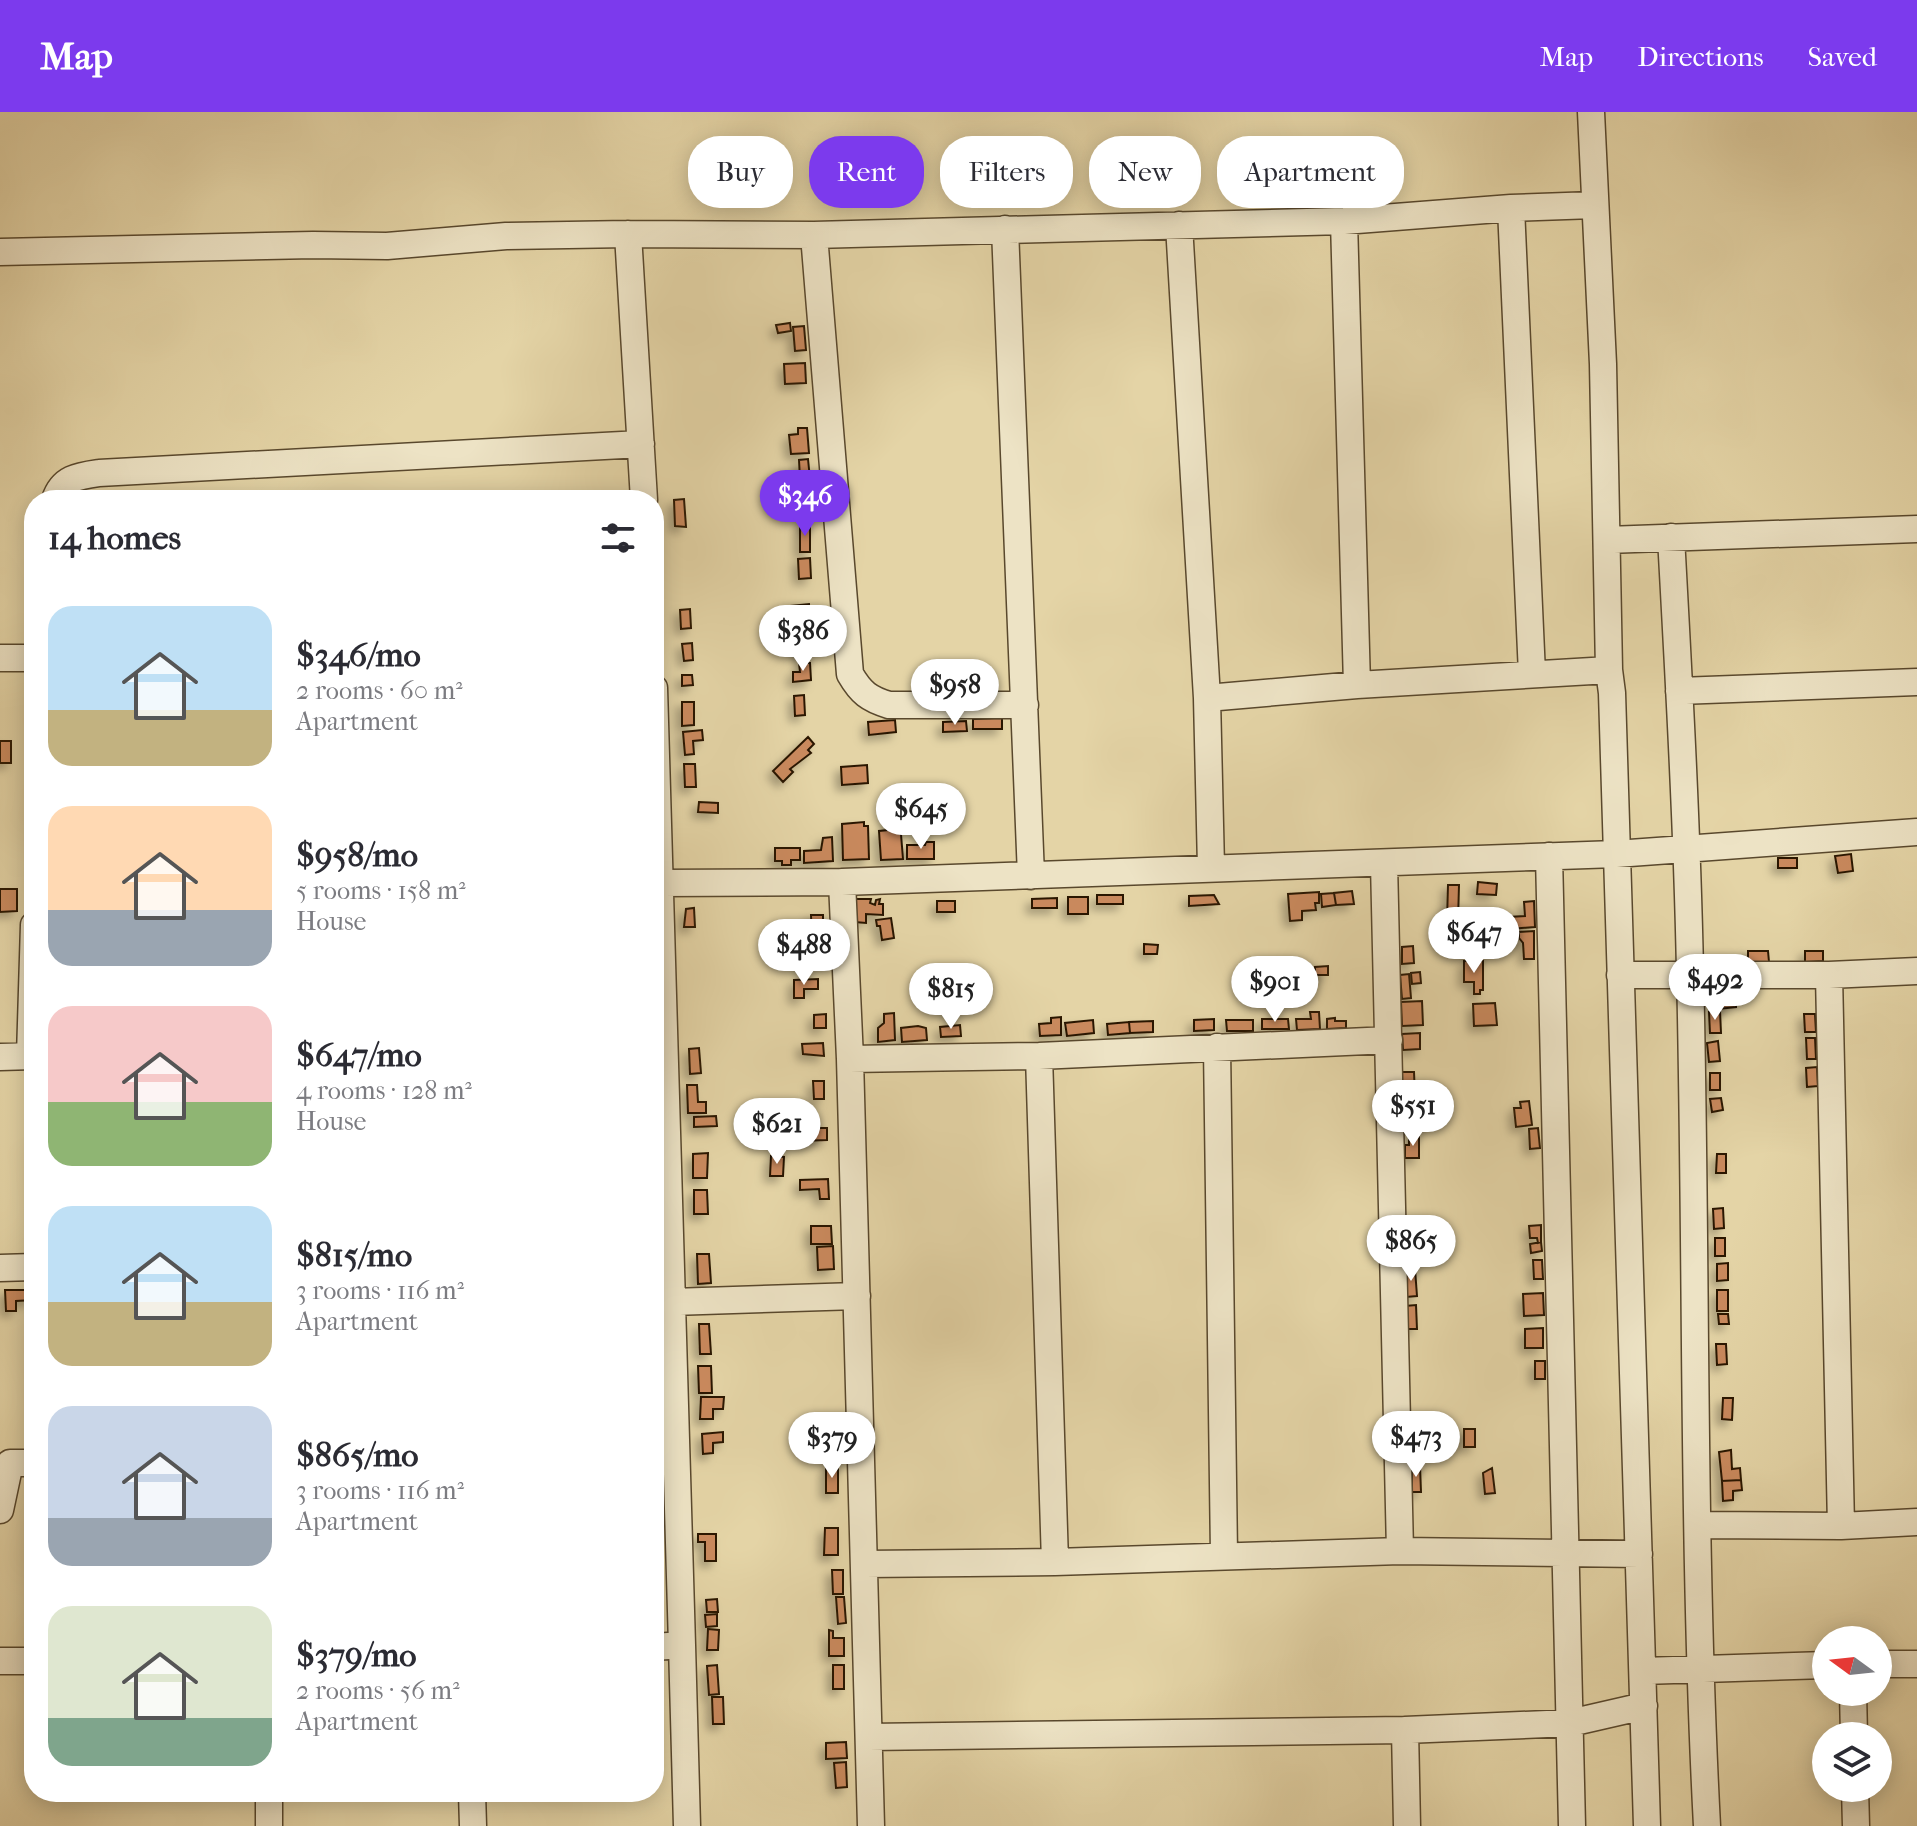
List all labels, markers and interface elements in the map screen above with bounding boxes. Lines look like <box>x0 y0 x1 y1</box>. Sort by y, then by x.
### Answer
text: Map <box>40 34 113 79</box>
text: Map <box>1540 40 1593 73</box>
text: Directions <box>1637 40 1764 73</box>
text: Saved <box>1808 40 1877 73</box>
chip: Buy <box>688 136 793 208</box>
chip: Rent <box>809 136 924 208</box>
chip: Filters <box>940 136 1073 208</box>
chip: New <box>1089 136 1201 208</box>
chip: Apartment <box>1217 136 1404 208</box>
pin: $346 <box>758 470 852 538</box>
text: $346 <box>778 480 832 511</box>
icon: filters <box>596 516 640 560</box>
text: 14 homes <box>48 518 181 558</box>
pin: $386 <box>756 605 850 673</box>
text: $386 <box>777 615 829 646</box>
text: $346/mo <box>296 635 421 675</box>
icon: home <box>112 638 208 734</box>
pin: $958 <box>908 659 1002 727</box>
text: $958 <box>929 669 981 700</box>
text: 2 rooms · 60 m² <box>296 675 463 706</box>
text: Apartment <box>296 706 418 737</box>
pin: $645 <box>874 783 968 851</box>
text: $645 <box>894 793 948 824</box>
text: $958/mo <box>296 835 418 875</box>
icon: home <box>112 838 208 934</box>
text: 5 rooms · 158 m² <box>296 875 466 906</box>
text: House <box>296 906 366 937</box>
pin: $647 <box>1427 907 1521 975</box>
text: $647 <box>1446 917 1502 948</box>
pin: $488 <box>757 919 851 987</box>
text: $488 <box>776 929 832 960</box>
pin: $492 <box>1668 954 1762 1022</box>
pin: $901 <box>1228 956 1322 1024</box>
pin: $815 <box>904 963 998 1031</box>
text: $492 <box>1687 964 1743 995</box>
text: $901 <box>1249 966 1301 997</box>
text: $815 <box>927 973 975 1004</box>
text: $647/mo <box>296 1035 422 1075</box>
icon: home <box>112 1038 208 1134</box>
text: 4 rooms · 128 m² <box>296 1075 472 1106</box>
pin: $551 <box>1366 1080 1460 1148</box>
text: $551 <box>1390 1090 1436 1121</box>
pin: $621 <box>730 1098 824 1166</box>
text: House <box>296 1106 366 1137</box>
text: $621 <box>751 1108 803 1139</box>
pin: $865 <box>1364 1215 1458 1283</box>
text: $865 <box>1385 1225 1437 1256</box>
text: $815/mo <box>296 1235 412 1275</box>
icon: home <box>112 1238 208 1334</box>
text: 3 rooms · 116 m² <box>296 1275 464 1306</box>
text: Apartment <box>296 1306 418 1337</box>
pin: $473 <box>1369 1411 1463 1479</box>
pin: $379 <box>785 1412 879 1480</box>
text: $473 <box>1390 1421 1442 1452</box>
text: $379 <box>806 1422 858 1453</box>
text: $865/mo <box>296 1435 419 1475</box>
icon: home <box>112 1438 208 1534</box>
text: 3 rooms · 116 m² <box>296 1475 464 1506</box>
text: Apartment <box>296 1506 418 1537</box>
north arrow <box>1812 1626 1892 1706</box>
map controls <box>1812 1626 1892 1802</box>
text: $379/mo <box>296 1635 417 1675</box>
icon: home <box>112 1638 208 1734</box>
text: 2 rooms · 56 m² <box>296 1675 460 1706</box>
text: Apartment <box>296 1706 418 1737</box>
button: layers <box>1812 1722 1892 1802</box>

